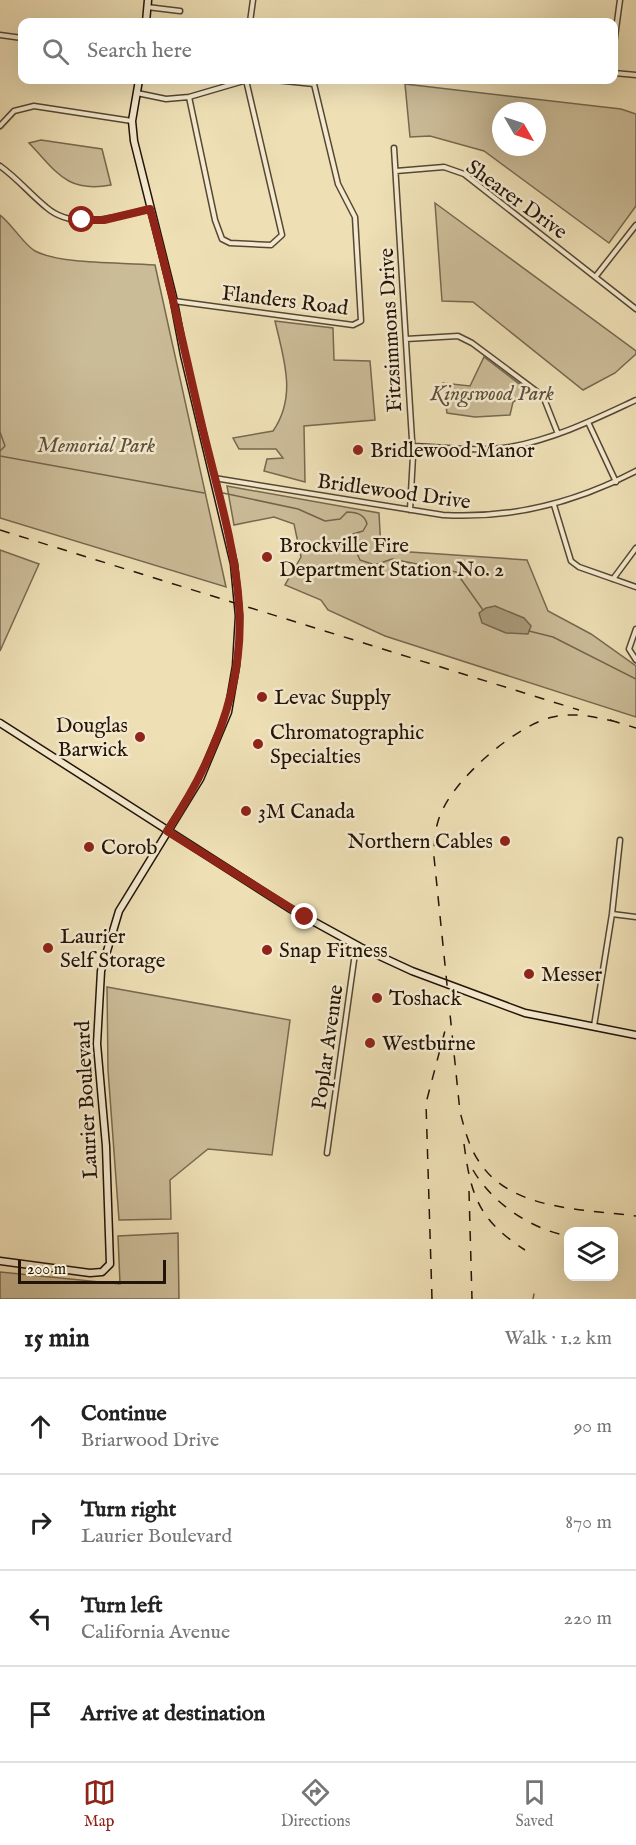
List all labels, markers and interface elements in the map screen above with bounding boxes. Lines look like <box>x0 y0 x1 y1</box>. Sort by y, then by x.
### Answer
search box <box>18 18 618 84</box>
icon: search <box>39 35 72 68</box>
text: Search here <box>87 37 192 65</box>
north arrow <box>492 102 546 156</box>
street label: Shearer Drive <box>460 154 573 246</box>
route start <box>68 206 94 232</box>
street label: Fitzsimmons Drive <box>374 247 409 413</box>
street label: Flanders Road <box>220 280 350 323</box>
park label: Kingswood Park <box>429 381 554 408</box>
park label: Memorial Park <box>37 433 156 460</box>
place label: Bridlewood Manor <box>370 438 535 465</box>
marker: Bridlewood Manor <box>351 443 365 457</box>
street label: Bridlewood Drive <box>315 468 473 517</box>
place label: Brockville Fire Department Station No. 2 <box>279 533 504 584</box>
marker: Brockville Fire Department Station No. 2 <box>260 550 274 564</box>
place label: Levac Supply <box>274 685 391 712</box>
marker: Levac Supply <box>255 690 269 704</box>
place label: Douglas Barwick <box>55 713 129 764</box>
place label: Chromatographic Specialties <box>270 720 424 771</box>
marker: Douglas Barwick <box>133 730 147 744</box>
marker: Chromatographic Specialties <box>251 737 265 751</box>
place label: 3M Canada <box>258 799 356 826</box>
marker: 3M Canada <box>239 804 253 818</box>
place label: Northern Cables <box>347 829 493 856</box>
marker: Northern Cables <box>498 834 512 848</box>
place label: Corob <box>101 835 158 862</box>
marker: Corob <box>82 840 96 854</box>
route end <box>291 903 317 929</box>
place label: Laurier Self Storage <box>60 924 166 975</box>
place label: Snap Fitness <box>279 938 388 965</box>
marker: Laurier Self Storage <box>41 941 55 955</box>
marker: Snap Fitness <box>260 943 274 957</box>
place label: Messer <box>541 962 603 989</box>
marker: Messer <box>522 967 536 981</box>
street label: Poplar Avenue <box>306 983 351 1111</box>
place label: Toshack <box>389 986 462 1013</box>
marker: Toshack <box>370 991 384 1005</box>
street label: Laurier Boulevard <box>70 1019 105 1180</box>
place label: Westburne <box>382 1031 476 1058</box>
marker: Westburne <box>363 1036 377 1050</box>
map controls <box>564 1227 618 1281</box>
button: layers <box>564 1227 618 1281</box>
scale bar <box>18 1257 166 1284</box>
text: 200 m <box>27 1260 66 1280</box>
text: 15 min <box>24 1322 90 1355</box>
text: Walk · 1.2 km <box>505 1326 612 1351</box>
text: Continue <box>81 1400 167 1428</box>
icon: ahead <box>24 1410 57 1443</box>
text: 90 m <box>574 1414 612 1439</box>
text: Briarwood Drive <box>81 1428 219 1453</box>
text: Turn right <box>81 1496 176 1524</box>
icon: right <box>24 1506 57 1539</box>
text: 870 m <box>565 1510 612 1535</box>
text: Laurier Boulevard <box>81 1524 232 1549</box>
text: Turn left <box>81 1592 163 1620</box>
icon: left <box>24 1602 57 1635</box>
text: 220 m <box>564 1606 612 1631</box>
text: California Avenue <box>81 1620 230 1645</box>
icon: arrive <box>24 1698 57 1731</box>
text: Arrive at destination <box>81 1700 265 1728</box>
tab: Map <box>83 1776 116 1832</box>
tab: Directions <box>281 1776 350 1832</box>
tab: Saved <box>516 1776 553 1832</box>

